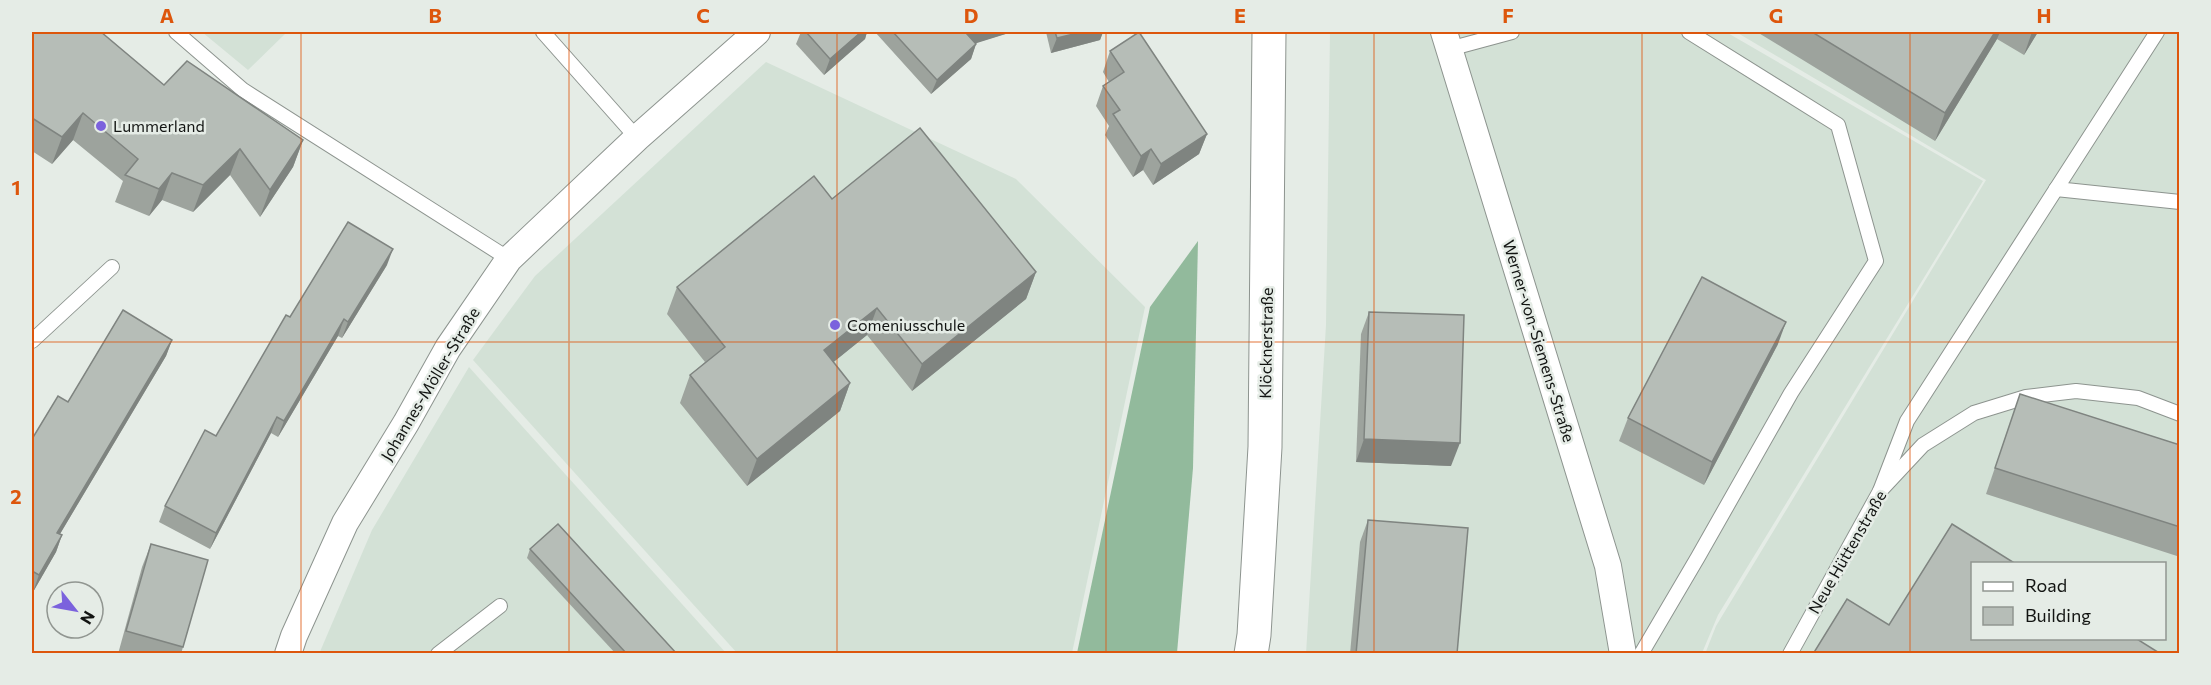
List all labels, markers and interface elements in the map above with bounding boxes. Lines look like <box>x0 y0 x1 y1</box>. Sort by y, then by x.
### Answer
text: A <box>160 3 174 27</box>
text: B <box>428 3 442 27</box>
text: C <box>696 3 710 27</box>
text: D <box>964 3 978 27</box>
text: E <box>1234 3 1246 27</box>
text: F <box>1502 3 1514 27</box>
text: G <box>1769 3 1783 27</box>
text: H <box>2037 3 2052 27</box>
place label: Lummerland <box>113 116 205 135</box>
marker: Lummerland <box>94 119 108 133</box>
text: 1 <box>11 175 21 199</box>
street label: Werner-von-Siemens-Straße <box>1500 238 1579 444</box>
street label: Klöcknerstraße <box>1255 287 1276 399</box>
street label: Johannes-Möller-Straße <box>376 304 483 464</box>
place label: Comeniusschule <box>847 315 965 334</box>
marker: Comeniusschule <box>828 318 842 332</box>
text: 2 <box>10 484 22 508</box>
street label: Neue Hüttenstraße <box>1804 487 1890 617</box>
legend <box>1971 562 2166 640</box>
text: Road <box>2025 574 2067 596</box>
north arrow <box>45 580 105 640</box>
text: Building <box>2025 604 2091 626</box>
text: N <box>77 608 100 628</box>

